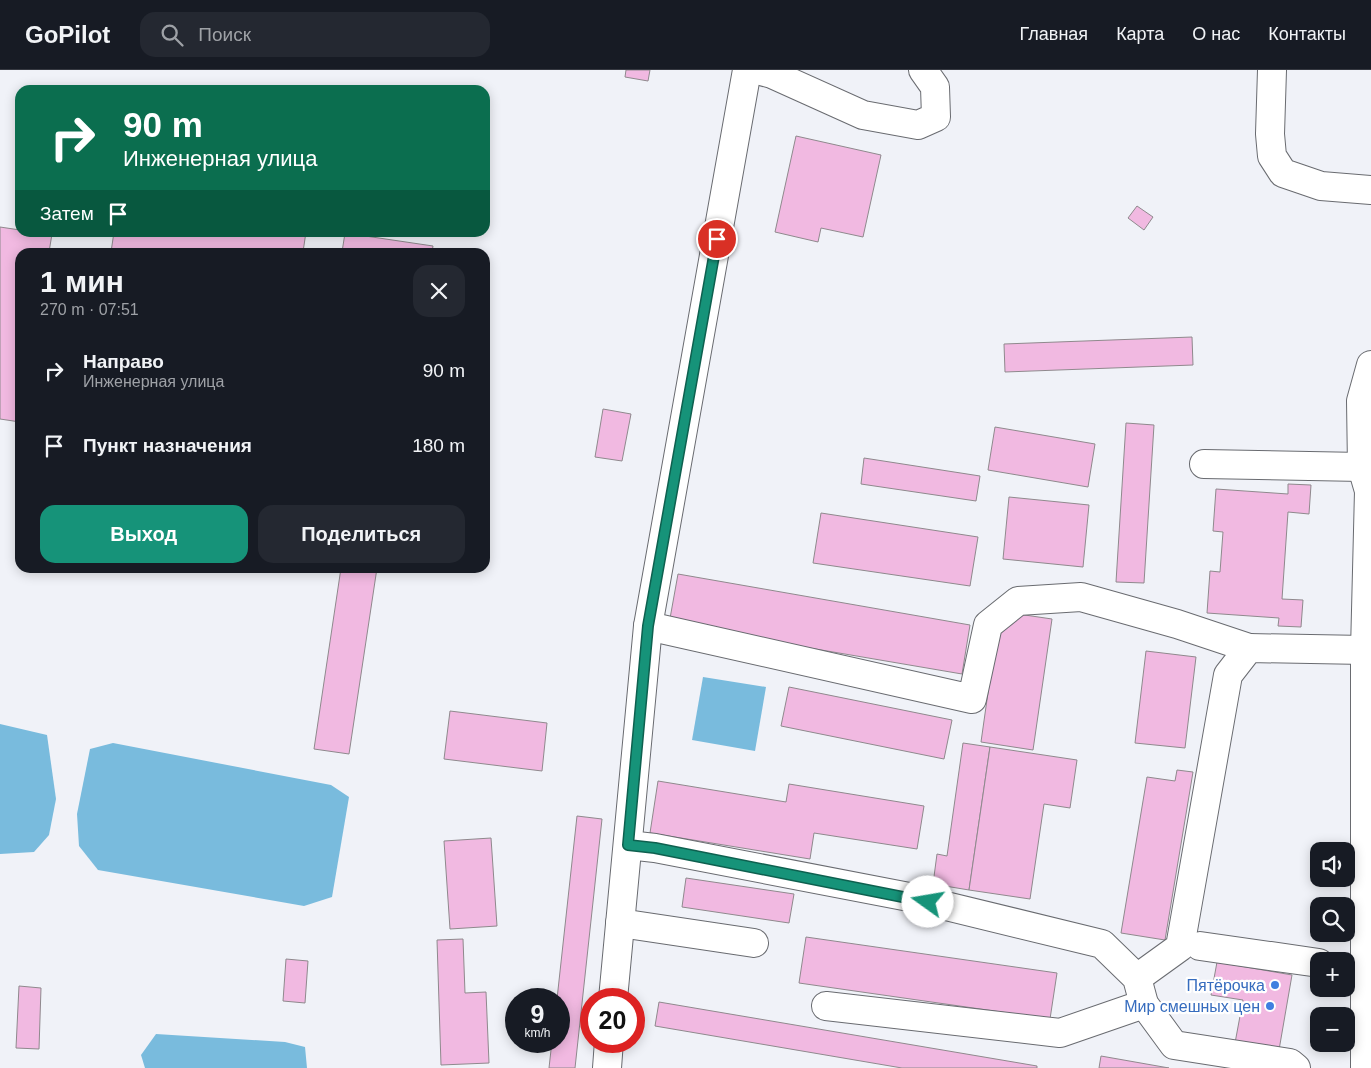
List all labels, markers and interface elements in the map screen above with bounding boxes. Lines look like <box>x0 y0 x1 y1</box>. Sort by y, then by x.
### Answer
search box <box>140 12 490 57</box>
text: GoPilot <box>25 21 110 48</box>
icon: search <box>158 21 186 49</box>
text: Поиск <box>198 24 251 45</box>
text: Главная <box>1020 24 1088 44</box>
text: Карта <box>1116 24 1164 44</box>
text: О нас <box>1192 24 1240 44</box>
text: Контакты <box>1268 24 1346 44</box>
icon: right <box>40 105 105 170</box>
text: 90 m <box>123 105 203 144</box>
text: Инженерная улица <box>123 146 317 171</box>
icon: arrive <box>104 200 132 228</box>
text: Затем <box>40 203 94 224</box>
pin <box>696 218 738 260</box>
icon: arrive <box>703 225 731 253</box>
text: 1 мин <box>40 265 124 298</box>
button: close <box>413 265 465 317</box>
text: 270 m · 07:51 <box>40 301 139 318</box>
text: Направо <box>83 351 164 372</box>
icon: right <box>40 357 68 385</box>
text: 90 m <box>423 360 465 381</box>
text: Инженерная улица <box>83 373 224 390</box>
icon: arrive <box>40 432 68 460</box>
text: Пункт назначения <box>83 435 252 456</box>
text: 180 m <box>412 435 465 456</box>
button: Выход <box>40 505 248 563</box>
button: Поделиться <box>258 505 465 563</box>
map controls <box>1310 842 1355 1052</box>
button: sound <box>1310 842 1355 887</box>
position arrow <box>901 875 953 927</box>
button: search <box>1310 897 1355 942</box>
button: + <box>1310 952 1355 997</box>
place label: Пятёрочка <box>1187 977 1265 994</box>
marker: Пятёрочка <box>1269 979 1281 991</box>
speed limit sign: 20 <box>580 988 645 1053</box>
place label: Мир смешных цен <box>1124 998 1260 1015</box>
text: 9 <box>531 1000 544 1028</box>
marker: Мир смешных цен <box>1264 1000 1276 1012</box>
button: − <box>1310 1007 1355 1052</box>
text: km/h <box>524 1026 551 1040</box>

